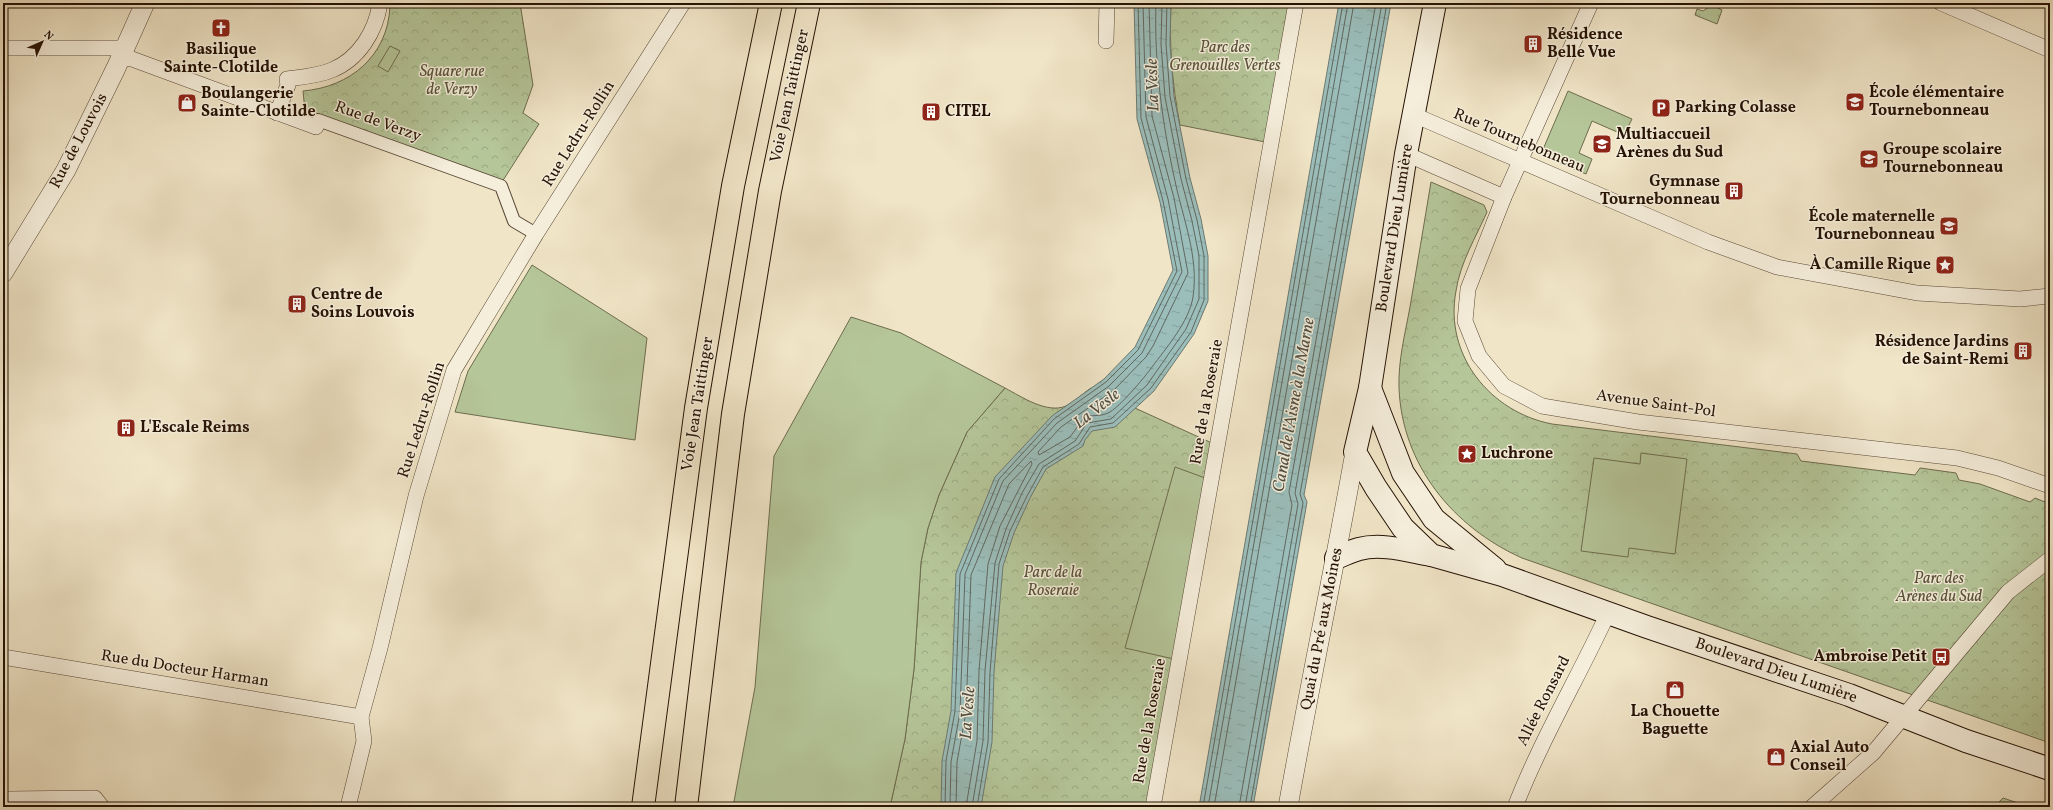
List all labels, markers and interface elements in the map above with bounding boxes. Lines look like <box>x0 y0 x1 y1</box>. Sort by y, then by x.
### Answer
church icon: Basilique Sainte-Clotilde <box>210 17 232 39</box>
north arrow <box>22 22 62 62</box>
place label: Résidence Belle Vue <box>1547 24 1623 64</box>
street label: Voie Jean Taittinger <box>765 27 815 165</box>
text: N <box>40 28 56 44</box>
building icon: Résidence Belle Vue <box>1522 33 1544 55</box>
park label: Parc des Grenouilles Vertes <box>1169 37 1281 77</box>
place label: Basilique Sainte-Clotilde <box>164 39 278 79</box>
water label: La Vesle <box>1141 57 1165 112</box>
park label: Square rue de Verzy <box>420 61 484 101</box>
street label: Rue Ledru-Rollin <box>538 77 620 191</box>
place label: École élémentaire Tournebonneau <box>1869 82 2004 122</box>
place label: Boulangerie Sainte-Clotilde <box>201 83 316 123</box>
street label: Rue de Louvois <box>45 89 113 193</box>
school or university icon: École élémentaire Tournebonneau <box>1844 91 1866 113</box>
shop icon: Boulangerie Sainte-Clotilde <box>176 92 198 114</box>
street label: Rue de Verzy <box>332 96 425 148</box>
parking icon: Parking Colasse <box>1650 97 1672 119</box>
place label: Parking Colasse <box>1675 97 1796 119</box>
building icon: CITEL <box>920 101 942 123</box>
place label: CITEL <box>945 101 991 123</box>
street label: Rue Tournebonneau <box>1450 103 1588 179</box>
place label: Multiaccueil Arènes du Sud <box>1616 124 1724 164</box>
school or university icon: Multiaccueil Arènes du Sud <box>1591 133 1613 155</box>
place label: Groupe scolaire Tournebonneau <box>1883 139 2003 179</box>
street label: Boulevard Dieu Lumière <box>1371 142 1419 314</box>
school or university icon: Groupe scolaire Tournebonneau <box>1858 148 1880 170</box>
place label: Gymnase Tournebonneau <box>1600 171 1720 211</box>
building icon: Gymnase Tournebonneau <box>1723 180 1745 202</box>
place label: École maternelle Tournebonneau <box>1808 206 1935 246</box>
school or university icon: École maternelle Tournebonneau <box>1938 215 1960 237</box>
place label: À Camille Rique <box>1810 254 1931 276</box>
place icon: À Camille Rique <box>1934 254 1956 276</box>
place label: Centre de Soins Louvois <box>311 284 415 324</box>
building icon: Centre de Soins Louvois <box>286 293 308 315</box>
water label: Canal de l'Aisne à la Marne <box>1267 315 1321 494</box>
place label: Résidence Jardins de Saint-Remi <box>1875 331 2009 371</box>
street label: Voie Jean Taittinger <box>677 335 720 473</box>
street label: Rue de la Roseraie <box>1185 337 1229 467</box>
building icon: Résidence Jardins de Saint-Remi <box>2012 340 2034 362</box>
street label: Rue Ledru-Rollin <box>393 359 451 481</box>
water label: La Vesle <box>1069 383 1126 434</box>
street label: Avenue Saint-Pol <box>1595 385 1717 423</box>
building icon: L'Escale Reims <box>115 417 137 439</box>
place label: L'Escale Reims <box>140 417 250 439</box>
place icon: Luchrone <box>1456 443 1478 465</box>
place label: Luchrone <box>1481 443 1553 465</box>
street label: Quai du Pré aux Moines <box>1295 546 1349 712</box>
park label: Parc de la Roseraie <box>1024 562 1083 602</box>
park label: Parc des Arènes du Sud <box>1895 568 1983 608</box>
street label: Boulevard Dieu Lumière <box>1692 633 1860 709</box>
street label: Rue du Docteur Harman <box>99 645 271 693</box>
place label: Ambroise Petit <box>1814 646 1927 668</box>
bus stop icon: Ambroise Petit <box>1930 646 1952 668</box>
street label: Allée Ronsard <box>1512 652 1576 750</box>
street label: Rue de la Roseraie <box>1128 656 1172 786</box>
shop icon: La Chouette Baguette <box>1664 679 1686 701</box>
water label: La Vesle <box>955 685 981 740</box>
place label: La Chouette Baguette <box>1630 701 1720 741</box>
place label: Axial Auto Conseil <box>1790 737 1869 777</box>
shop icon: Axial Auto Conseil <box>1765 746 1787 768</box>

